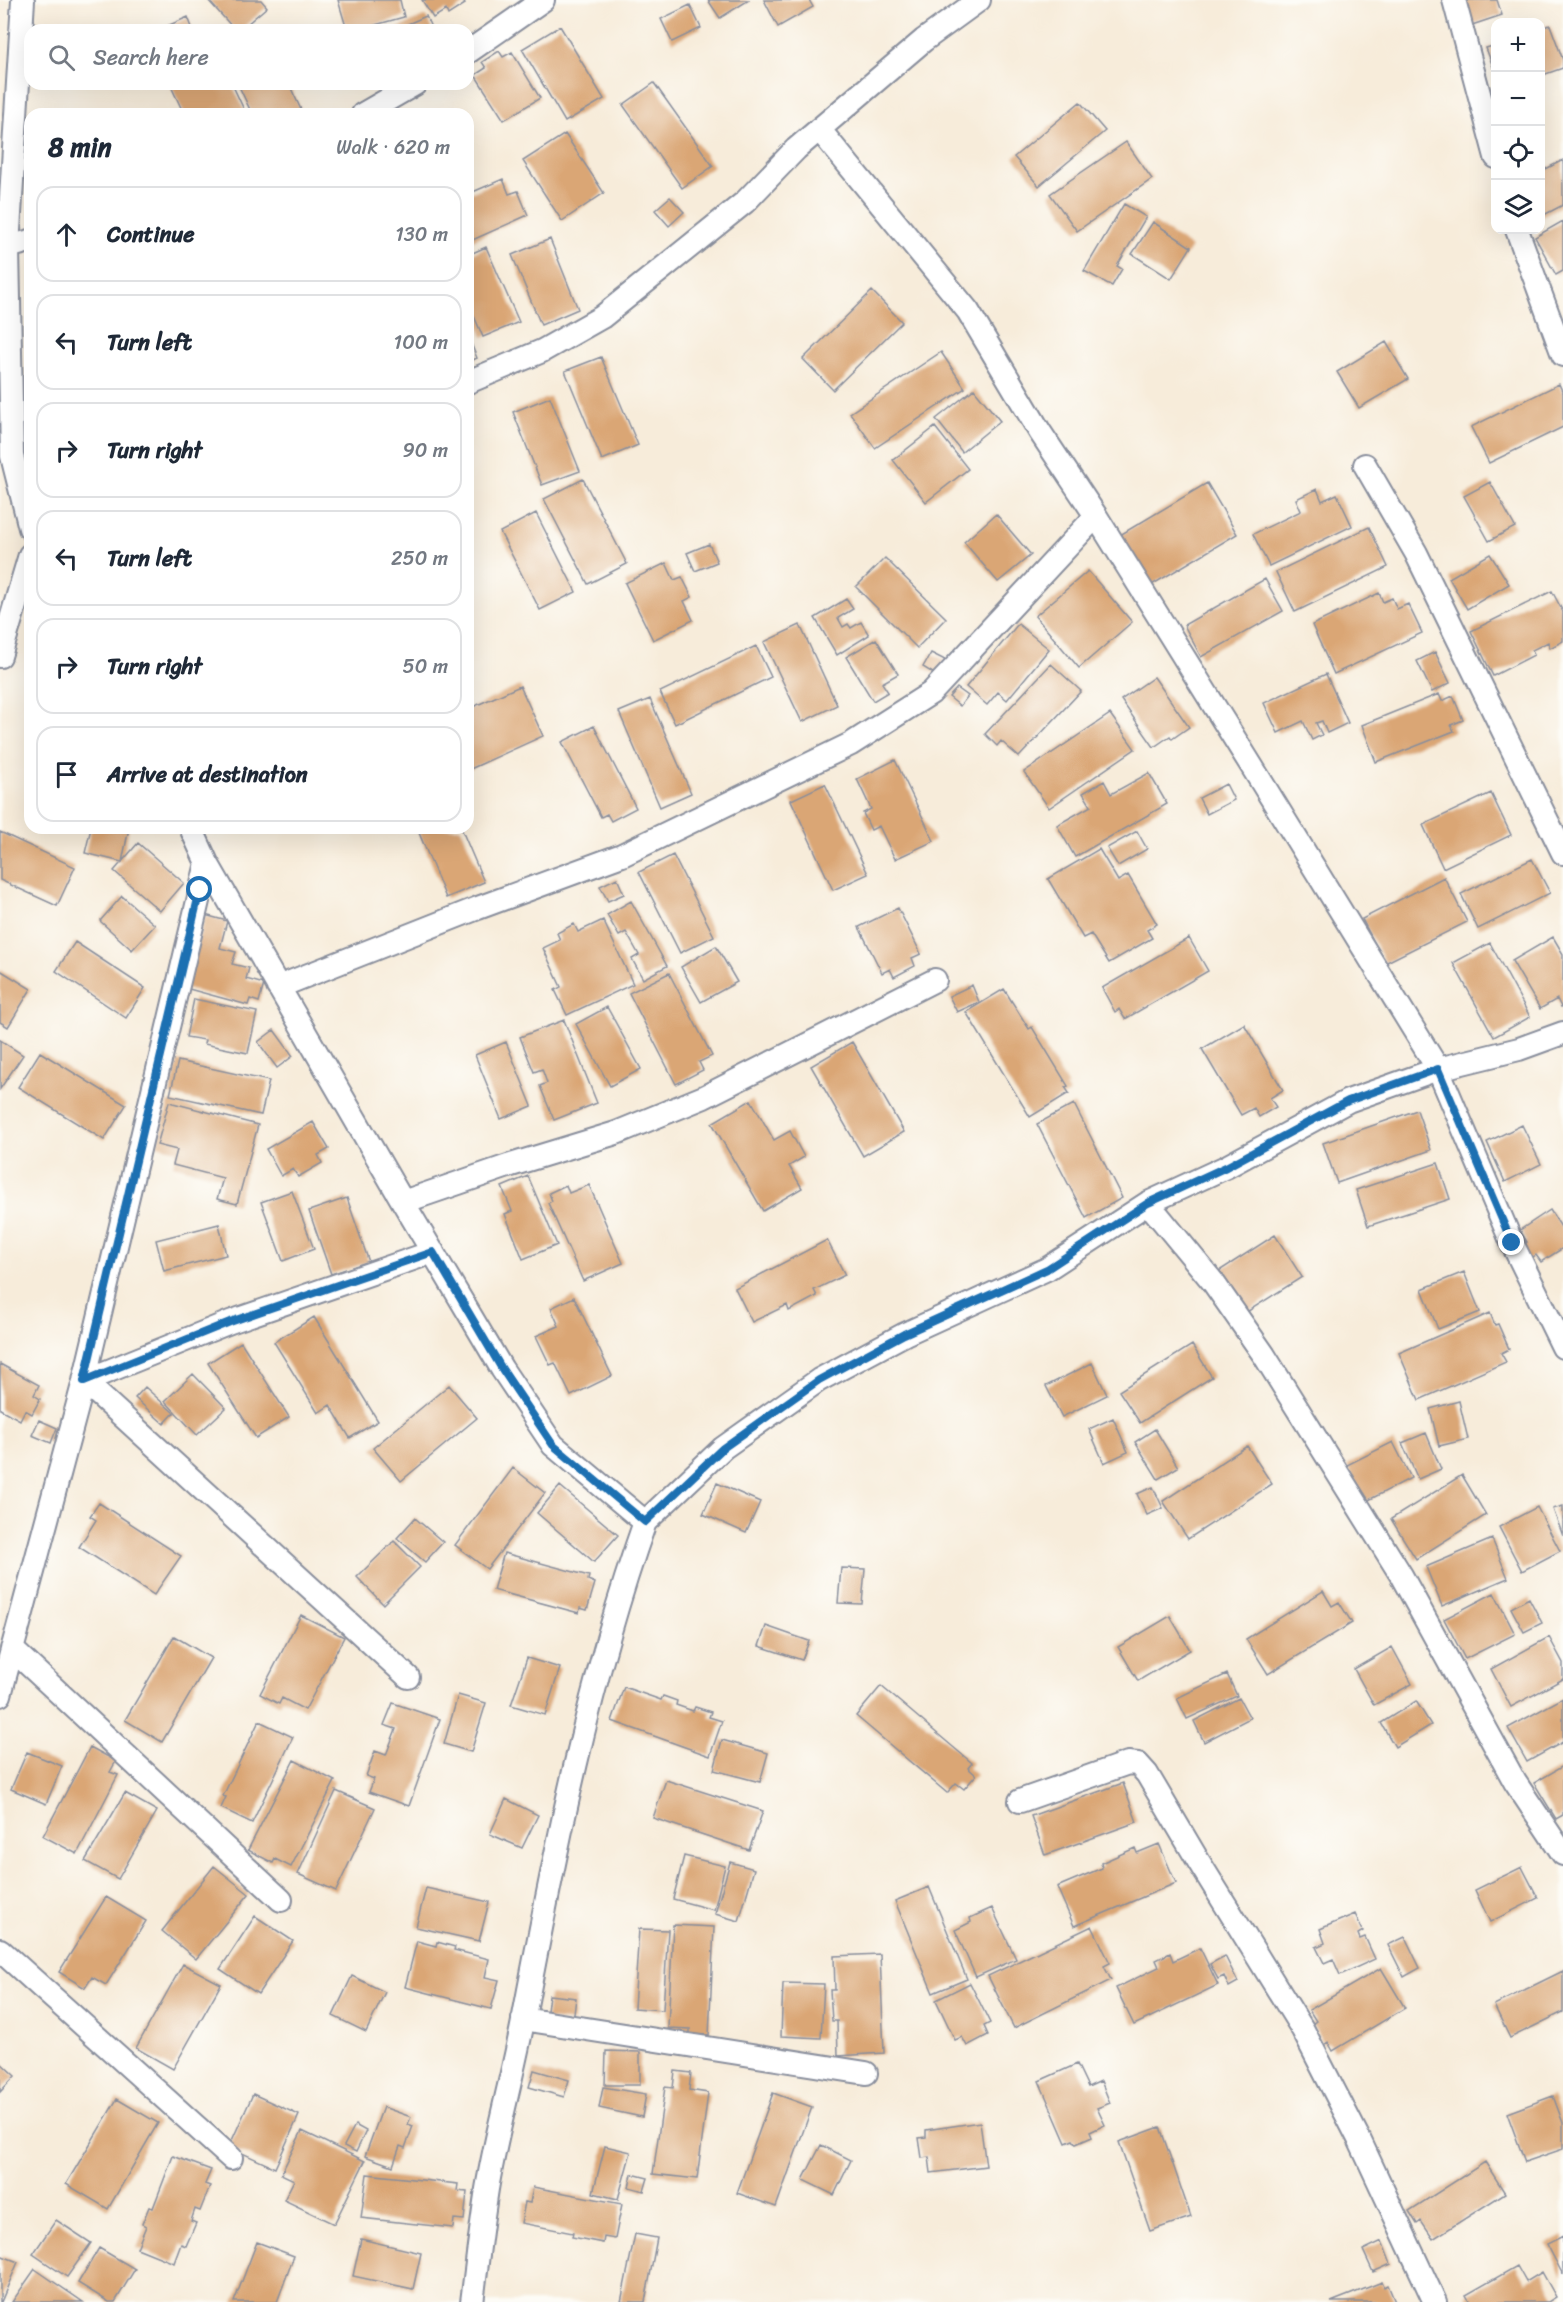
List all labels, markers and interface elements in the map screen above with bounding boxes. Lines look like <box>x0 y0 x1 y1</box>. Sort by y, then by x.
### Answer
map controls <box>1491 18 1545 234</box>
button: + <box>1491 18 1545 72</box>
search box <box>24 24 474 90</box>
text: Search here <box>93 38 209 77</box>
icon: search <box>45 41 78 74</box>
button: − <box>1491 72 1545 126</box>
text: 8 min <box>48 124 112 170</box>
button: locate <box>1491 126 1545 180</box>
text: Walk · 620 m <box>336 130 450 165</box>
button: layers <box>1491 180 1545 234</box>
text: Continue <box>107 215 195 254</box>
text: 130 m <box>395 217 448 252</box>
icon: ahead <box>50 218 83 251</box>
text: Turn left <box>107 323 192 362</box>
text: 100 m <box>394 325 448 360</box>
icon: left <box>50 326 83 359</box>
text: Turn right <box>107 431 202 470</box>
text: 90 m <box>403 433 448 468</box>
icon: right <box>50 434 83 467</box>
text: Turn left <box>107 539 192 578</box>
text: 250 m <box>391 541 448 576</box>
icon: left <box>50 542 83 575</box>
text: Turn right <box>107 647 202 686</box>
text: 50 m <box>403 649 448 684</box>
icon: right <box>50 650 83 683</box>
text: Arrive at destination <box>107 755 308 794</box>
icon: arrive <box>50 758 83 791</box>
route start <box>186 876 212 902</box>
route end <box>1498 1229 1524 1255</box>

